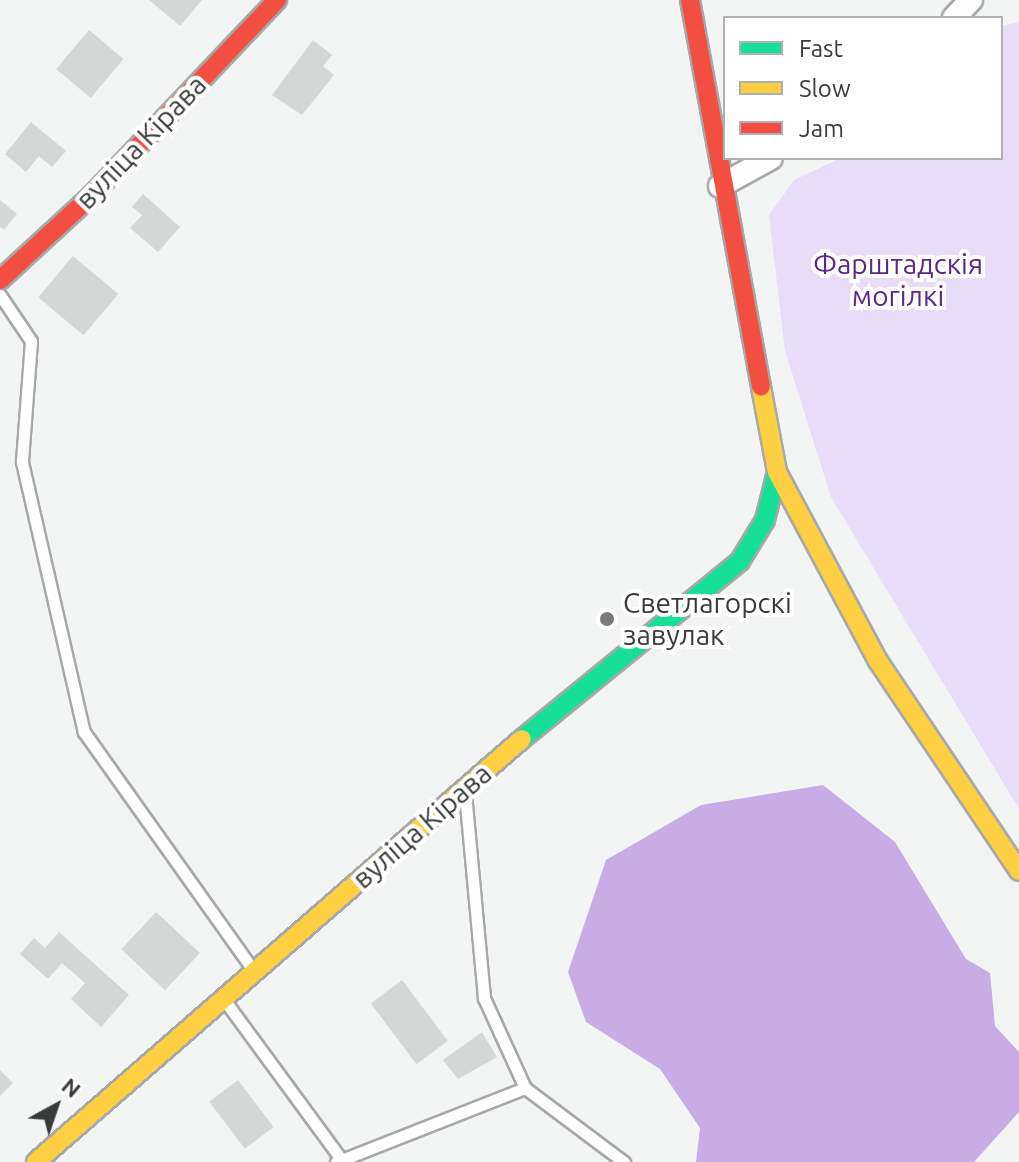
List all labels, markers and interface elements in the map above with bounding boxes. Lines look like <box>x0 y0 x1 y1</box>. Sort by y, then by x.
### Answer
legend <box>723 16 1003 160</box>
text: Fast <box>799 35 843 62</box>
street label: вуліца Кірава <box>69 68 213 216</box>
text: Slow <box>799 75 851 102</box>
text: Jam <box>799 115 844 142</box>
park label: Фарштадскія могілкі <box>813 247 983 313</box>
place label: Светлагорскі завулак <box>623 586 792 652</box>
marker: Светлагорскі завулак <box>598 610 616 628</box>
street label: вуліца Кірава <box>346 757 498 895</box>
north arrow <box>16 1066 96 1146</box>
text: N <box>57 1072 86 1102</box>

